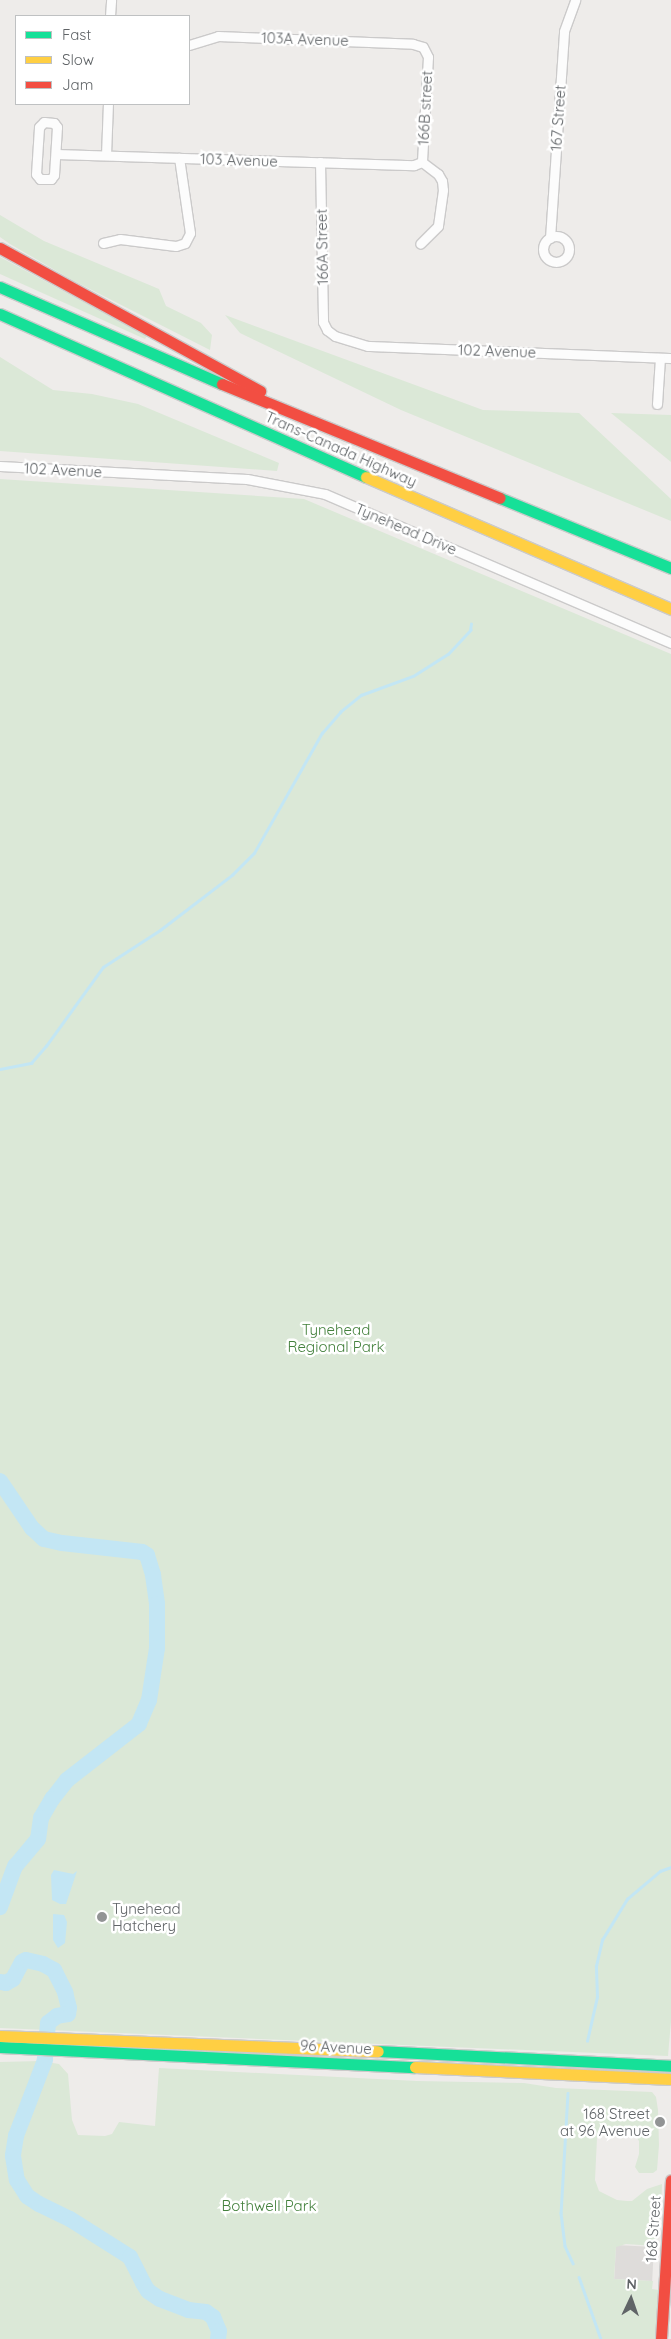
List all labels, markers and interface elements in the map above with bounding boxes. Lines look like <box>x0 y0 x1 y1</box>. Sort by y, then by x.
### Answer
legend <box>15 15 190 105</box>
text: Fast <box>62 25 91 44</box>
street label: 103A Avenue <box>261 28 349 50</box>
text: Slow <box>62 50 94 69</box>
street label: 166B street <box>414 70 436 146</box>
text: Jam <box>62 75 93 94</box>
street label: 167 Street <box>547 84 569 152</box>
street label: 103 Avenue <box>200 150 278 170</box>
street label: 166A Street <box>312 209 332 285</box>
street label: 102 Avenue <box>458 341 536 361</box>
street label: Trans-Canada Highway <box>262 407 420 491</box>
street label: 102 Avenue <box>23 459 103 481</box>
street label: Tynehead Drive <box>352 499 460 559</box>
park label: Tynehead Regional Park <box>287 1320 385 1355</box>
place label: Tynehead Hatchery <box>112 1899 181 1934</box>
marker: Tynehead Hatchery <box>96 1911 108 1923</box>
street label: 96 Avenue <box>300 2036 372 2058</box>
place label: 168 Street at 96 Avenue <box>560 2104 650 2139</box>
marker: 168 Street at 96 Avenue <box>654 2116 666 2128</box>
street label: 168 Street <box>642 2195 664 2263</box>
park label: Bothwell Park <box>222 2197 316 2215</box>
north arrow <box>606 2274 656 2324</box>
text: N <box>626 2275 637 2293</box>

